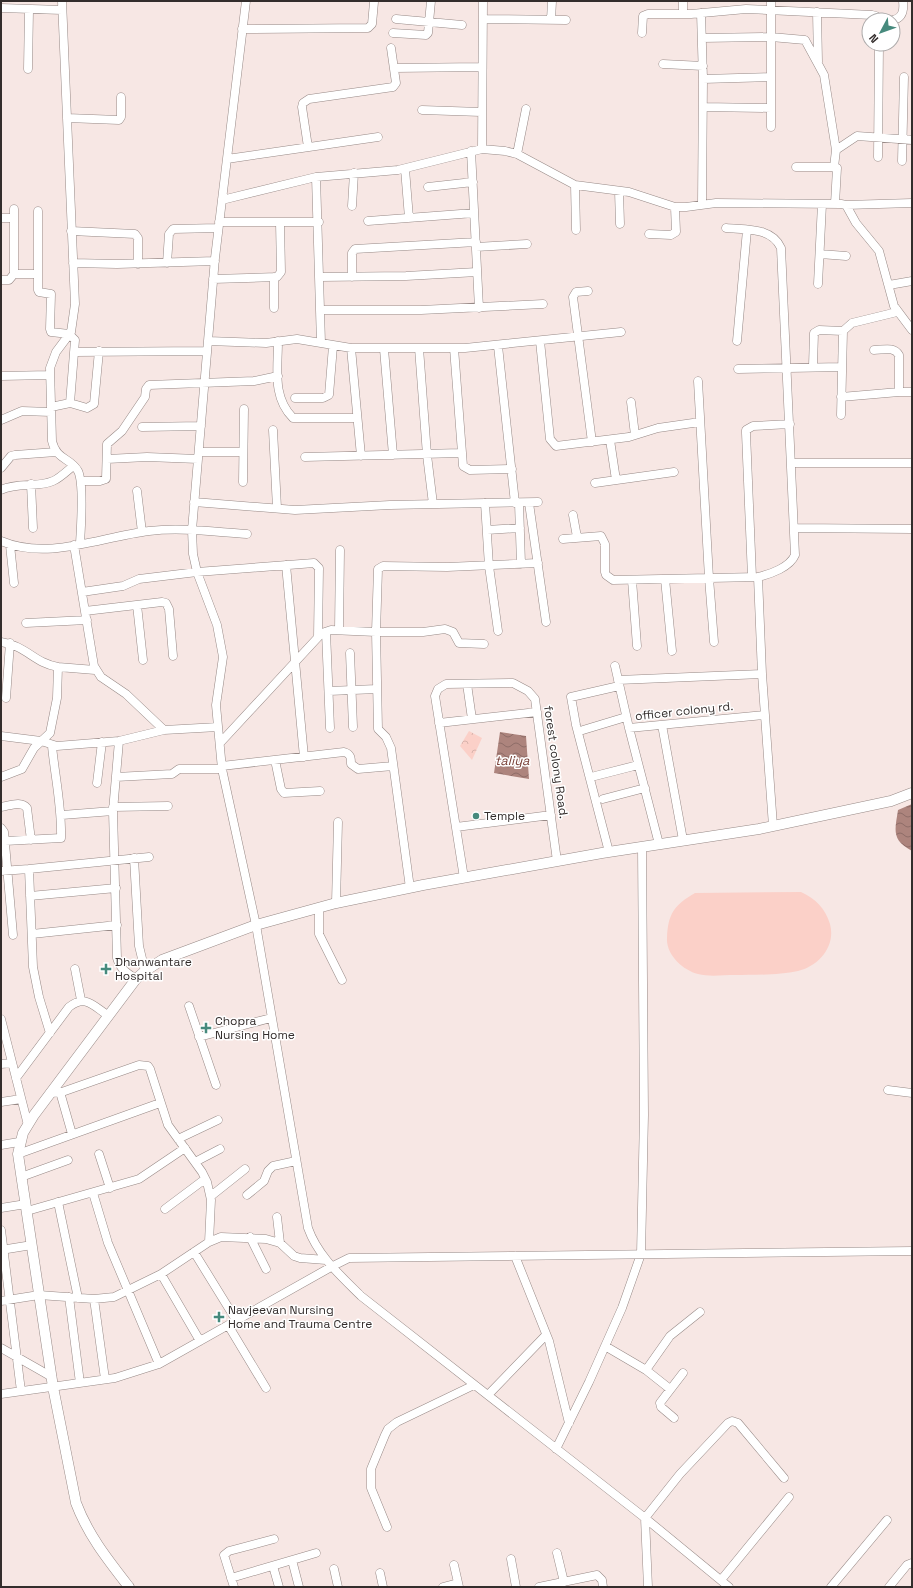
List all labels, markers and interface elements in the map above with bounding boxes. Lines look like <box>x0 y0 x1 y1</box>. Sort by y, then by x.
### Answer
north arrow <box>861 12 901 52</box>
text: N <box>866 31 881 46</box>
street label: officer colony rd. <box>634 698 734 724</box>
street label: forest colony Road. <box>540 705 572 819</box>
water label: taliya <box>494 752 530 769</box>
place label: Temple <box>484 808 525 824</box>
marker: Temple <box>471 811 481 821</box>
place label: Dhanwantare Hospital <box>115 954 192 984</box>
marker: Dhanwantare Hospital <box>100 963 112 975</box>
place label: Chopra Nursing Home <box>215 1013 295 1043</box>
marker: Chopra Nursing Home <box>200 1022 212 1034</box>
place label: Navjeevan Nursing Home and Trauma Centre <box>228 1302 372 1332</box>
marker: Navjeevan Nursing Home and Trauma Centre <box>213 1311 225 1323</box>

